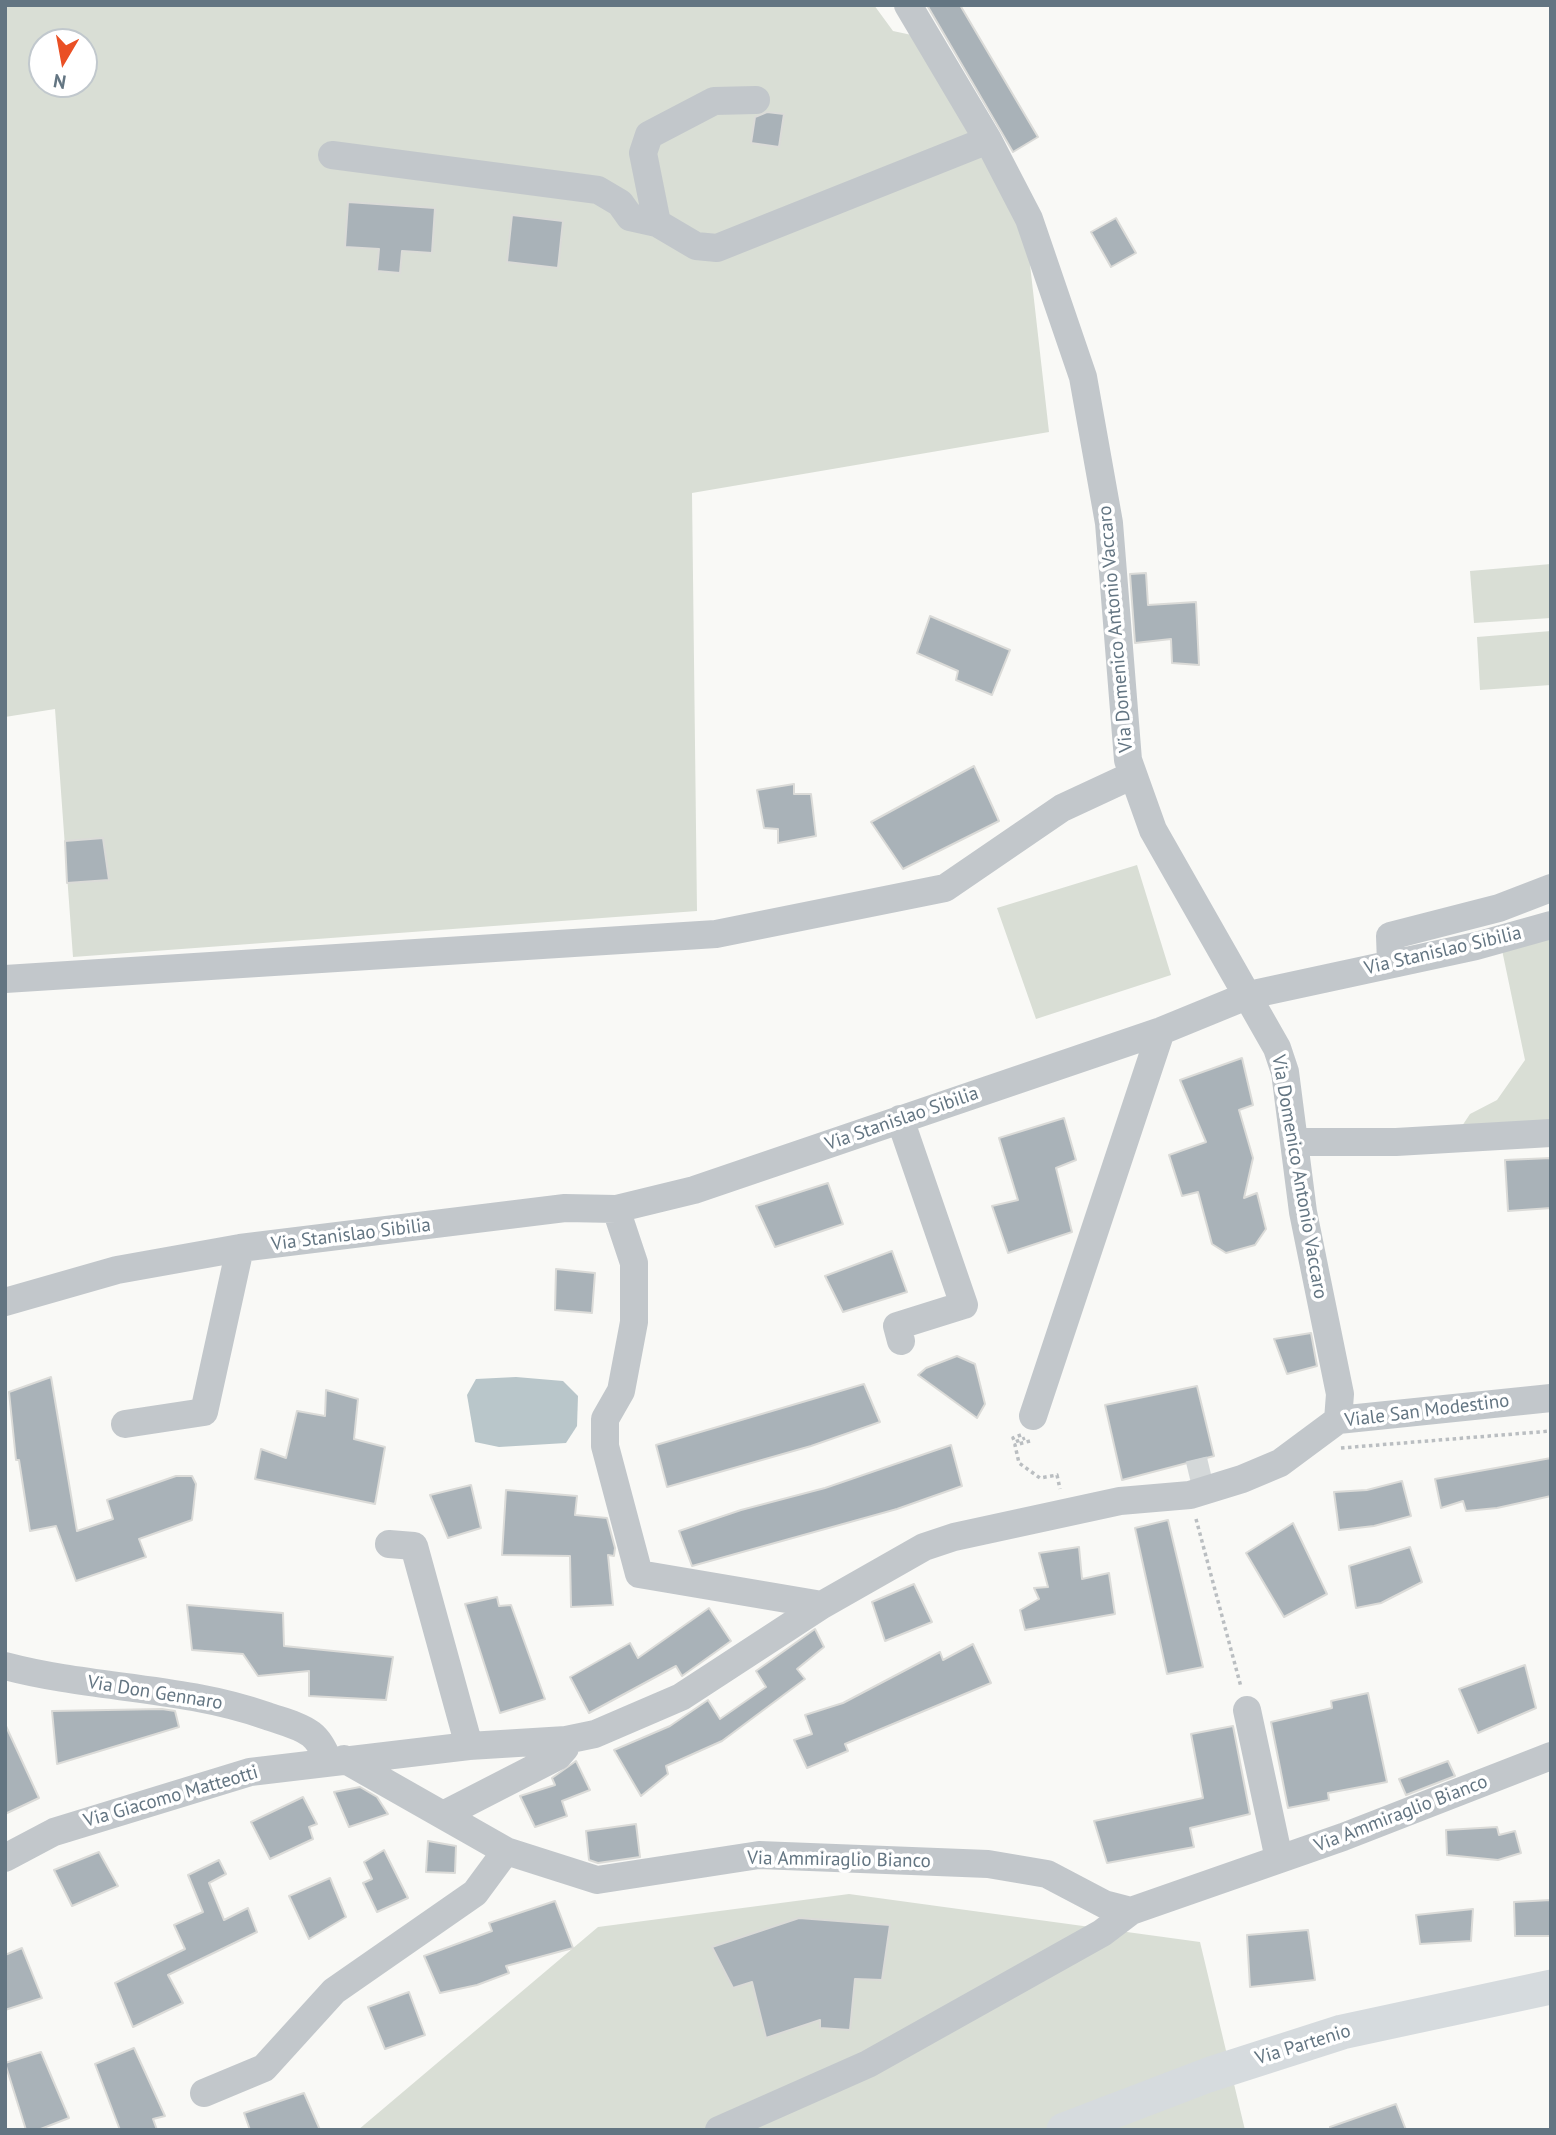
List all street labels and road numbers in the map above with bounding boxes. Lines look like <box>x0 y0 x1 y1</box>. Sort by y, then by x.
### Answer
street label: Via Domenico Antonio Vaccaro <box>1094 505 1138 753</box>
street label: Via Stanislao Sibilia <box>1362 922 1524 980</box>
street label: Via Domenico Antonio Vaccaro <box>1266 1053 1332 1301</box>
street label: Via Stanislao Sibilia <box>822 1082 982 1156</box>
street label: Via Stanislao Sibilia <box>270 1214 432 1256</box>
street label: Viale San Modestino <box>1343 1390 1511 1432</box>
street label: Via Don Gennaro <box>86 1671 224 1715</box>
street label: Via Giacomo Matteotti <box>81 1761 261 1833</box>
street label: Via Ammiraglio Bianco <box>1311 1770 1491 1858</box>
street label: Via Ammiraglio Bianco <box>747 1847 931 1873</box>
street label: Via Partenio <box>1253 2020 1353 2070</box>

